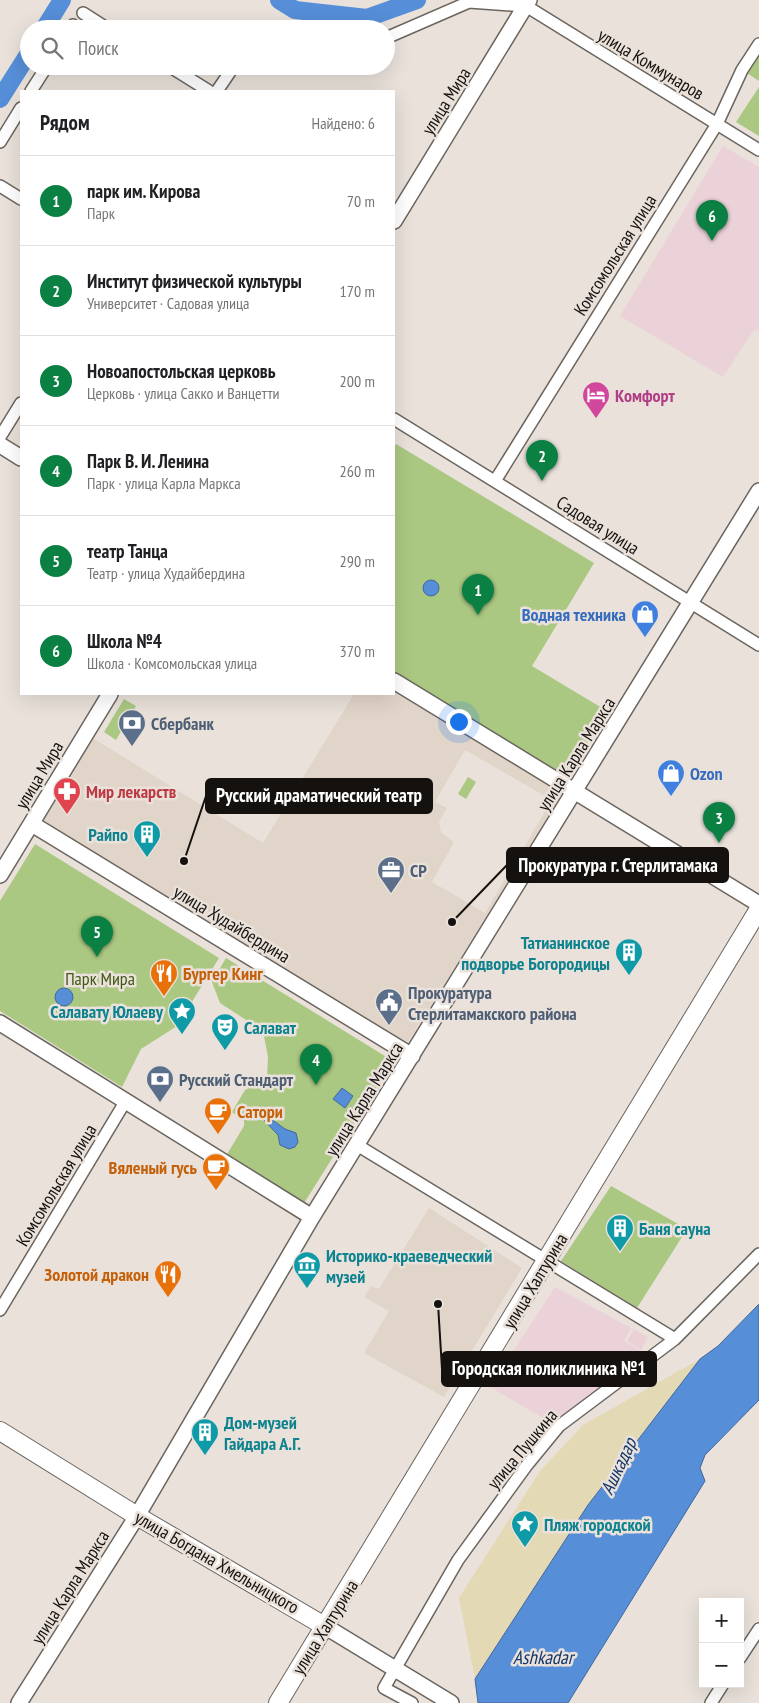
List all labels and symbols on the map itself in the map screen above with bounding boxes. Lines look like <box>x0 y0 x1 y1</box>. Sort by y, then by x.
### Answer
street label: улица Коммунаров <box>594 23 708 105</box>
street label: улица Мира <box>416 63 476 139</box>
street label: Комсомольская улица <box>569 190 661 320</box>
pin: 6 <box>696 200 728 241</box>
hotel icon: Комфорт <box>581 380 611 419</box>
place label: Комфорт <box>615 384 675 407</box>
pin: 2 <box>526 440 558 481</box>
street label: Садовая улица <box>552 491 644 559</box>
pin: 1 <box>462 574 494 615</box>
shop icon: Водная техника <box>630 599 660 638</box>
place label: Водная техника <box>522 603 626 626</box>
street label: улица Карла Маркса <box>532 693 620 815</box>
bank icon: Сбербанк <box>117 708 147 747</box>
your location <box>446 709 472 735</box>
place label: Сбербанк <box>151 712 214 735</box>
street label: улица Мира <box>10 737 68 813</box>
shop icon: Ozon <box>656 758 686 797</box>
place label: Ozon <box>690 762 723 785</box>
pharmacy icon: Мир лекарств <box>52 776 82 815</box>
callout: Русский драматический театр <box>206 779 432 813</box>
place label: Мир лекарств <box>86 780 177 803</box>
text: Русский драматический театр <box>216 783 422 807</box>
pin: 3 <box>703 802 735 843</box>
building icon: Райпо <box>132 819 162 858</box>
place label: Райпо <box>88 823 128 846</box>
callout: Прокуратура г. Стерлитамака <box>507 848 728 882</box>
text: Прокуратура г. Стерлитамака <box>518 853 718 877</box>
office icon: СР <box>376 855 406 894</box>
place label: СР <box>410 859 427 882</box>
street label: улица Худайбердина <box>169 880 295 968</box>
pin: 5 <box>81 916 113 957</box>
place label: Татианинское подворье Богородицы <box>461 931 610 975</box>
building icon: Татианинское подворье Богородицы <box>614 937 644 976</box>
restaurant icon: Бургер Кинг <box>149 958 179 997</box>
place label: Бургер Кинг <box>183 962 263 985</box>
park label: Парк Мира <box>65 967 135 990</box>
place label: Прокуратура Стерлитамакского района <box>408 981 577 1025</box>
public building icon: Прокуратура Стерлитамакского района <box>374 987 404 1026</box>
place icon: Салавату Юлаеву <box>167 996 197 1035</box>
place label: Салавату Юлаеву <box>50 1000 164 1023</box>
theatre icon: Салават <box>210 1012 240 1051</box>
place label: Салават <box>244 1016 297 1039</box>
street label: улица Карла Маркса <box>320 1038 408 1160</box>
pin: 4 <box>300 1044 332 1085</box>
bank icon: Русский Стандарт <box>145 1064 175 1103</box>
place label: Русский Стандарт <box>179 1068 294 1091</box>
cafe icon: Сатори <box>203 1096 233 1135</box>
place label: Сатори <box>237 1100 283 1123</box>
street label: Комсомольская улица <box>11 1120 101 1250</box>
cafe icon: Вяленый гусь <box>201 1152 231 1191</box>
place label: Вяленый гусь <box>109 1156 198 1179</box>
building icon: Баня сауна <box>605 1213 635 1252</box>
place label: Баня сауна <box>639 1217 711 1240</box>
street label: улица Халтурина <box>498 1229 572 1333</box>
place label: Историко-краеведческий музей <box>326 1244 492 1288</box>
museum icon: Историко-краеведческий музей <box>292 1250 322 1289</box>
restaurant icon: Золотой дракон <box>153 1259 183 1298</box>
place label: Золотой дракон <box>44 1263 149 1286</box>
callout: Городская поликлиника №1 <box>442 1352 656 1386</box>
text: Городская поликлиника №1 <box>452 1356 646 1380</box>
street label: улица Пушкина <box>482 1404 562 1494</box>
place label: Дом-музей Гайдара А.Г. <box>224 1411 301 1455</box>
building icon: Дом-музей Гайдара А.Г. <box>190 1417 220 1456</box>
water label: Ашкадар <box>595 1432 642 1498</box>
street label: улица Богдана Хмельницкого <box>131 1506 303 1619</box>
place icon: Пляж городской <box>510 1509 540 1548</box>
place label: Пляж городской <box>544 1513 651 1536</box>
street label: улица Карла Маркса <box>26 1526 114 1648</box>
street label: улица Халтурина <box>287 1575 363 1679</box>
water label: Ashkadar <box>513 1645 576 1669</box>

